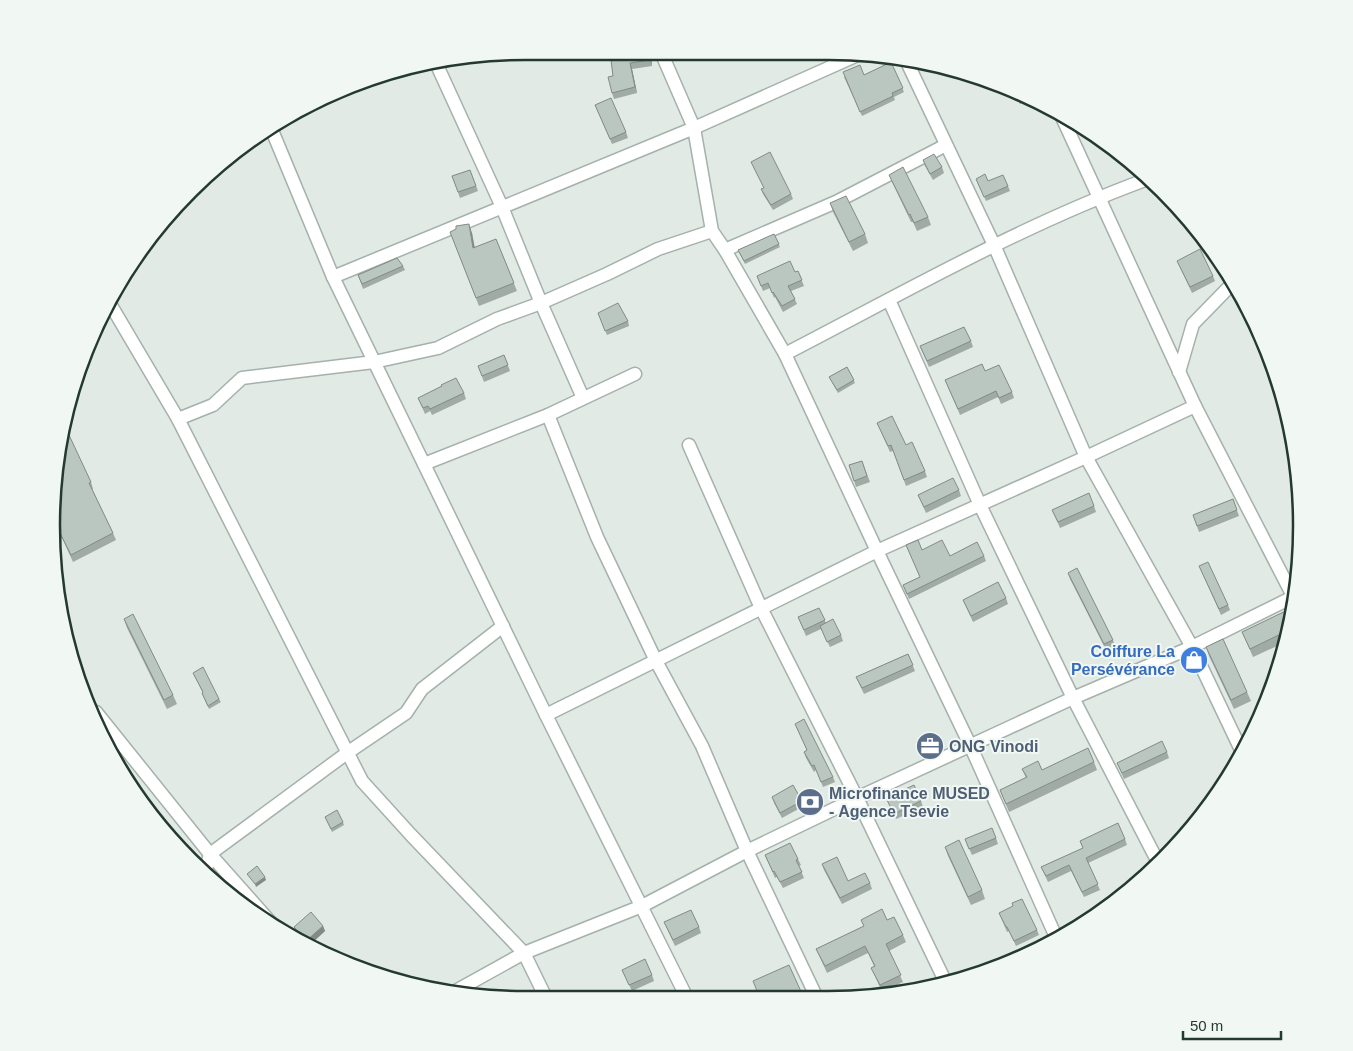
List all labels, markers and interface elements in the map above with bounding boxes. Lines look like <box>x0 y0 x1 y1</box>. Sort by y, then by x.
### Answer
place label: Coiffure La Persévérance <box>1071 643 1175 678</box>
shop icon: Coiffure La Persévérance <box>1179 645 1209 675</box>
office icon: ONG Vinodi <box>915 731 945 761</box>
place label: ONG Vinodi <box>949 738 1038 755</box>
place label: Microfinance MUSED - Agence Tsevie <box>829 785 990 820</box>
bank icon: Microfinance MUSED - Agence Tsevie <box>795 787 825 817</box>
scale bar <box>1183 1008 1280 1040</box>
text: 50 m <box>1190 1017 1223 1034</box>

